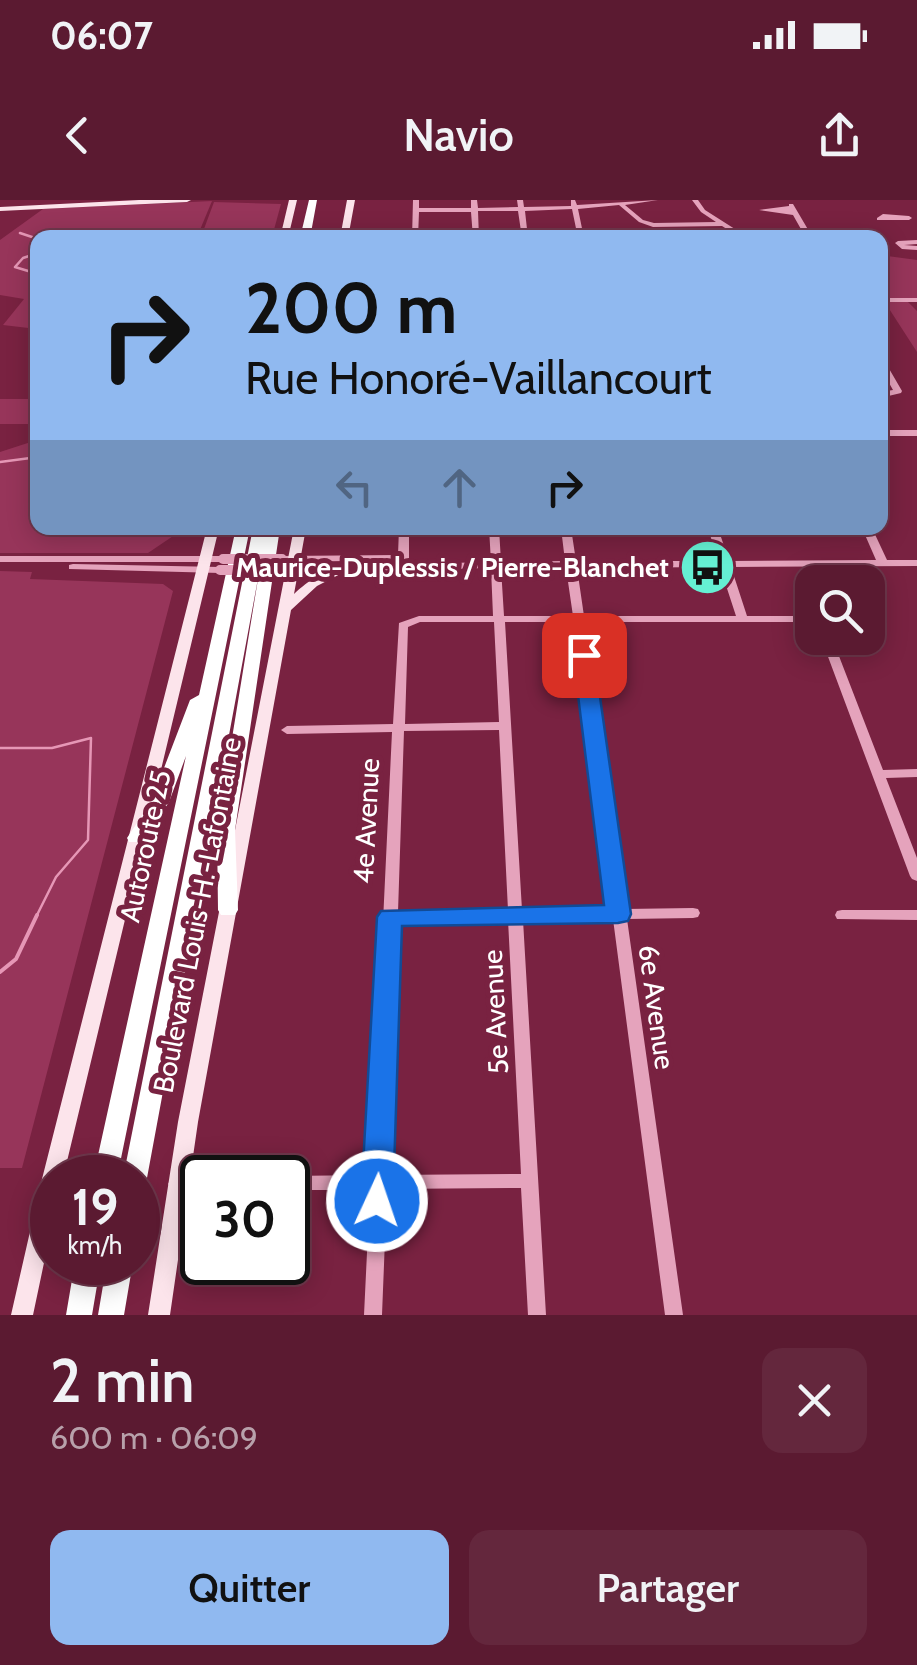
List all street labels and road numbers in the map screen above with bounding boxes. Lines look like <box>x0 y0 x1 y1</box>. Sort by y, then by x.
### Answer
street label: Boulevard Louis-H.-Lafontaine <box>146 734 248 1096</box>
street label: 4e Avenue <box>346 757 386 885</box>
street label: Autoroute 25 <box>112 767 178 925</box>
street label: 6e Avenue <box>631 943 683 1071</box>
street label: 5e Avenue <box>475 949 515 1075</box>

